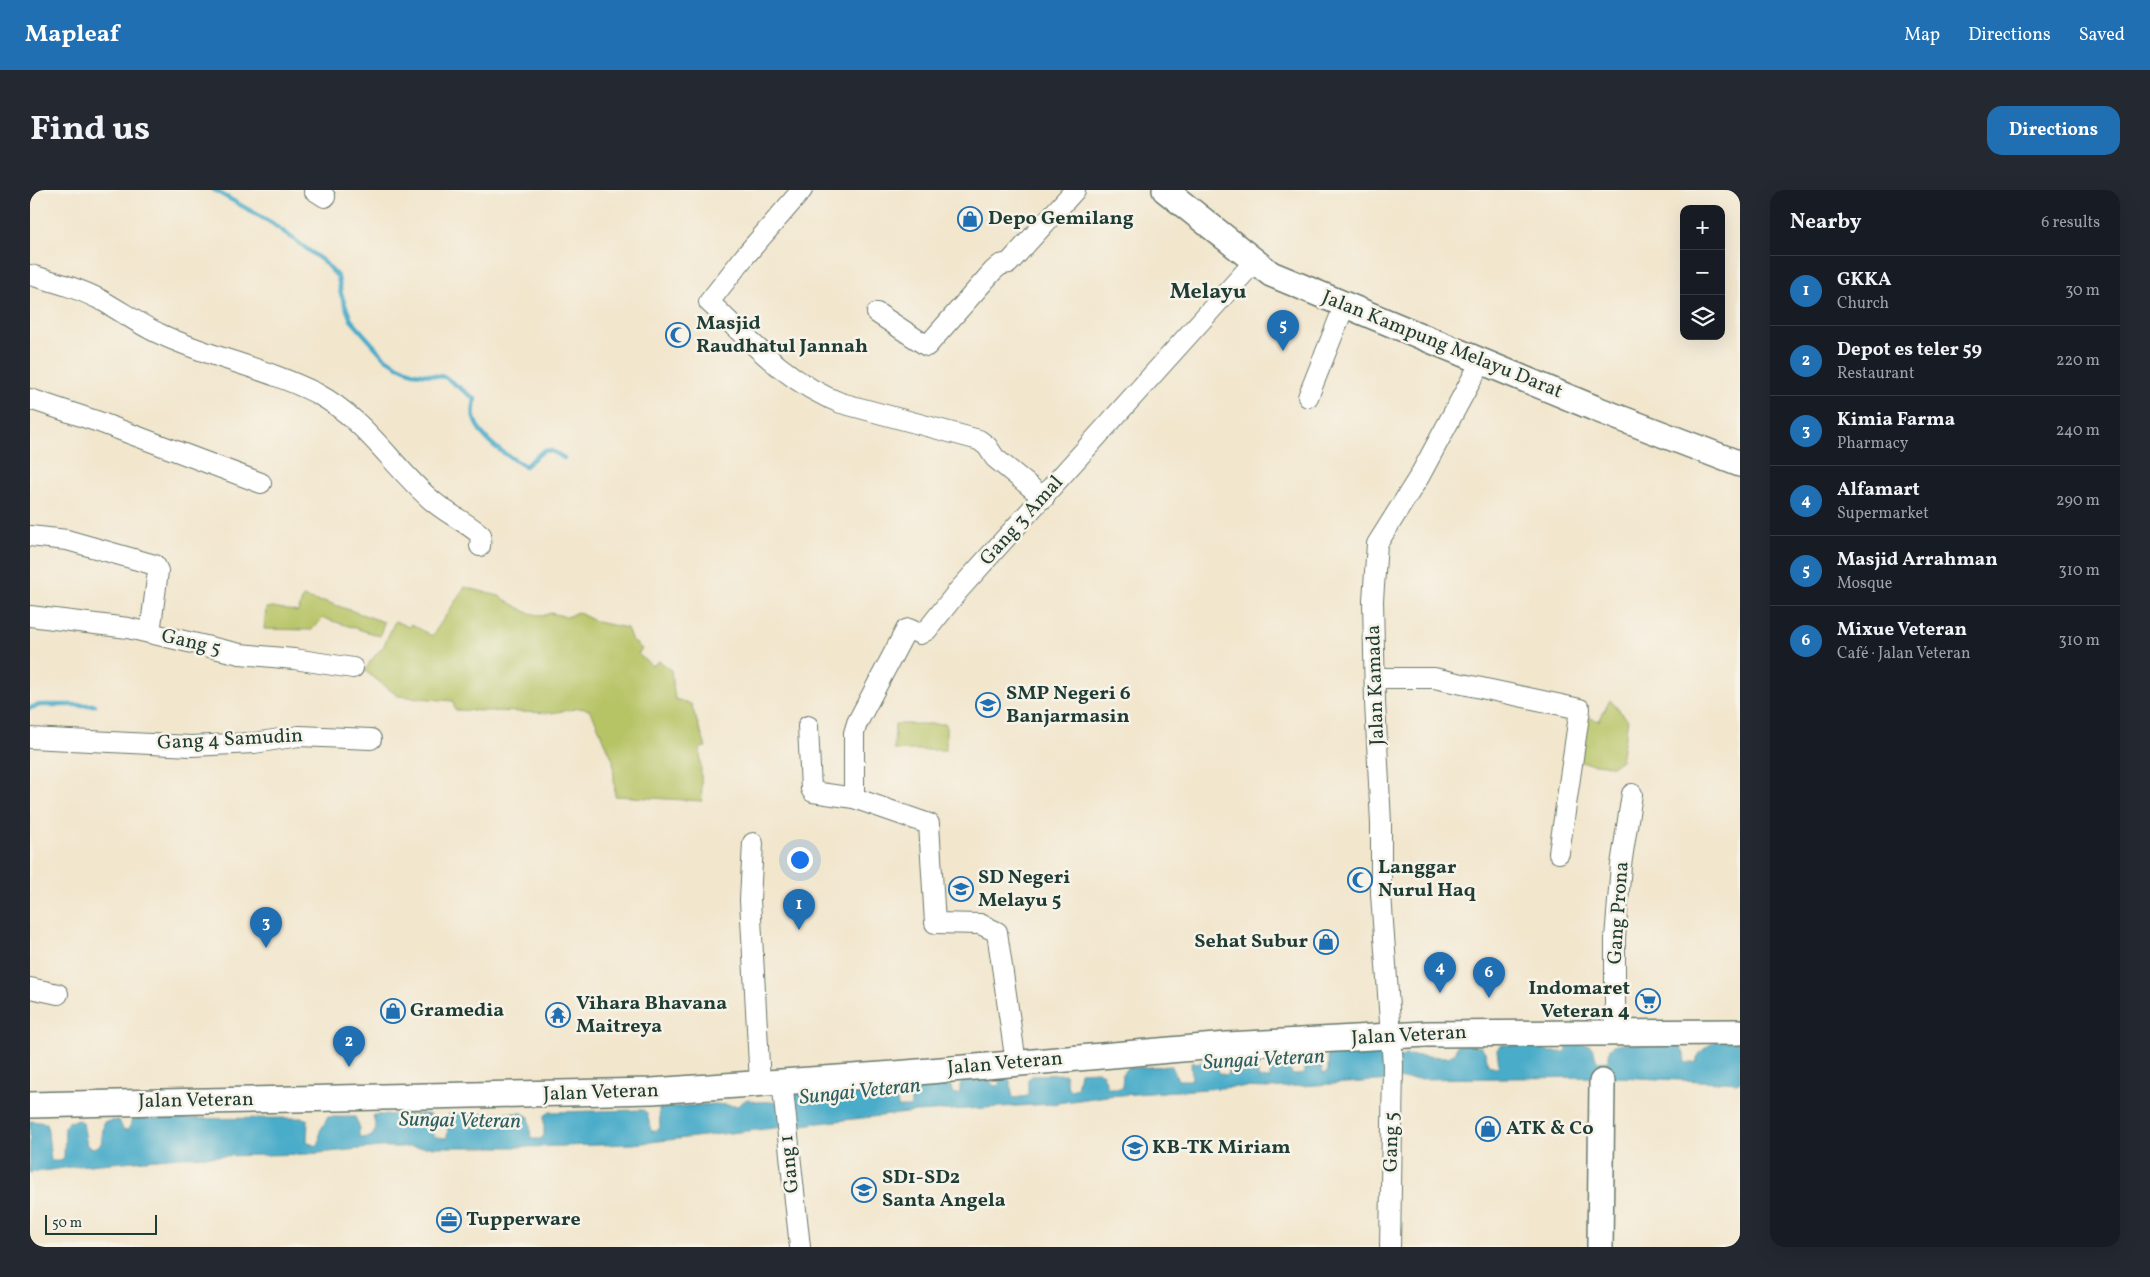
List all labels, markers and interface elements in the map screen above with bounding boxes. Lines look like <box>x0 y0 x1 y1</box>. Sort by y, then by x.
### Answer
text: Mapleaf <box>25 18 119 52</box>
text: Map <box>1904 23 1940 48</box>
text: Directions <box>1968 23 2051 48</box>
text: Saved <box>2079 23 2125 48</box>
text: Find us <box>30 106 150 154</box>
button: Directions <box>1987 106 2120 155</box>
place label: Depo Gemilang <box>988 205 1134 233</box>
map controls <box>1680 205 1725 340</box>
button: + <box>1680 205 1725 250</box>
shop icon: Depo Gemilang <box>957 206 983 232</box>
text: Nearby <box>1790 208 1861 237</box>
text: 6 results <box>2041 212 2100 234</box>
button: − <box>1680 250 1725 295</box>
text: GKKA <box>1837 267 1892 293</box>
district label: Melayu <box>1170 277 1246 308</box>
text: 1 <box>1803 280 1809 302</box>
text: 30 m <box>2065 280 2100 302</box>
street label: Jalan Kampung Melayu Darat <box>1317 284 1567 406</box>
text: Church <box>1837 293 1889 315</box>
button: layers <box>1680 295 1725 340</box>
place label: Masjid Raudhatul Jannah <box>696 310 868 361</box>
pin: 5 <box>1267 310 1299 351</box>
mosque icon: Masjid Raudhatul Jannah <box>665 322 691 348</box>
text: Depot es teler 59 <box>1837 337 1982 363</box>
text: 2 <box>1802 350 1810 372</box>
text: 220 m <box>2056 350 2100 372</box>
text: Restaurant <box>1837 363 1915 385</box>
text: Kimia Farma <box>1837 407 1955 433</box>
text: 3 <box>1802 420 1810 442</box>
text: 240 m <box>2056 420 2100 442</box>
text: Pharmacy <box>1837 433 1908 455</box>
street label: Gang 3 Amal <box>974 470 1070 572</box>
text: Alfamart <box>1837 477 1920 503</box>
text: 4 <box>1801 490 1811 512</box>
text: 290 m <box>2056 490 2100 512</box>
text: Supermarket <box>1837 503 1929 525</box>
text: Masjid Arrahman <box>1837 547 1998 573</box>
text: 5 <box>1802 560 1810 582</box>
text: 310 m <box>2059 560 2100 582</box>
text: Mosque <box>1837 573 1892 595</box>
text: Mixue Veteran <box>1837 617 1967 643</box>
street label: Gang 5 <box>158 623 224 663</box>
street label: Jalan Kamada <box>1360 624 1392 746</box>
text: 6 <box>1802 630 1810 652</box>
text: 310 m <box>2059 630 2100 652</box>
text: Café · Jalan Veteran <box>1837 643 1971 665</box>
place label: SMP Negeri 6 Banjarmasin <box>1006 680 1131 731</box>
school or university icon: SMP Negeri 6 Banjarmasin <box>975 692 1001 718</box>
street label: Gang 4 Samudin <box>156 722 304 758</box>
your location <box>787 847 813 873</box>
place label: Langgar Nurul Haq <box>1378 854 1476 905</box>
street label: Gang Prona <box>1601 860 1637 965</box>
place label: SD Negeri Melayu 5 <box>978 864 1070 915</box>
mosque icon: Langgar Nurul Haq <box>1347 867 1373 893</box>
school or university icon: SD Negeri Melayu 5 <box>948 876 974 902</box>
pin: 1 <box>783 889 815 930</box>
pin: 3 <box>250 907 282 948</box>
place label: Sehat Subur <box>1194 928 1308 956</box>
shop icon: Sehat Subur <box>1313 929 1339 955</box>
pin: 4 <box>1424 952 1456 993</box>
pin: 6 <box>1473 957 1505 998</box>
place label: Indomaret Veteran 4 <box>1528 975 1630 1026</box>
supermarket icon: Indomaret Veteran 4 <box>1635 988 1661 1014</box>
place label: Vihara Bhavana Maitreya <box>576 990 727 1041</box>
place label: Gramedia <box>410 997 504 1025</box>
shop icon: Gramedia <box>380 998 406 1024</box>
temple icon: Vihara Bhavana Maitreya <box>545 1002 571 1028</box>
street label: Jalan Veteran <box>1350 1019 1468 1053</box>
pin: 2 <box>333 1026 365 1067</box>
water label: Sungai Veteran <box>1202 1042 1326 1078</box>
street label: Jalan Veteran <box>946 1045 1064 1083</box>
water label: Sungai Veteran <box>798 1071 922 1113</box>
street label: Jalan Veteran <box>543 1077 659 1109</box>
street label: Jalan Veteran <box>138 1086 254 1116</box>
water label: Sungai Veteran <box>399 1105 521 1137</box>
street label: Gang 5 <box>1377 1112 1407 1172</box>
place label: ATK & Co <box>1506 1115 1594 1143</box>
shop icon: ATK & Co <box>1475 1116 1501 1142</box>
street label: Gang 1 <box>773 1133 807 1195</box>
place label: KB-TK Miriam <box>1152 1134 1291 1162</box>
school or university icon: KB-TK Miriam <box>1122 1135 1148 1161</box>
place label: SD1-SD2 Santa Angela <box>882 1164 1006 1215</box>
school or university icon: SD1-SD2 Santa Angela <box>851 1177 877 1203</box>
place label: Tupperware <box>466 1206 581 1234</box>
office icon: Tupperware <box>436 1207 462 1233</box>
scale bar <box>45 1212 158 1235</box>
text: 50 m <box>52 1214 82 1233</box>

